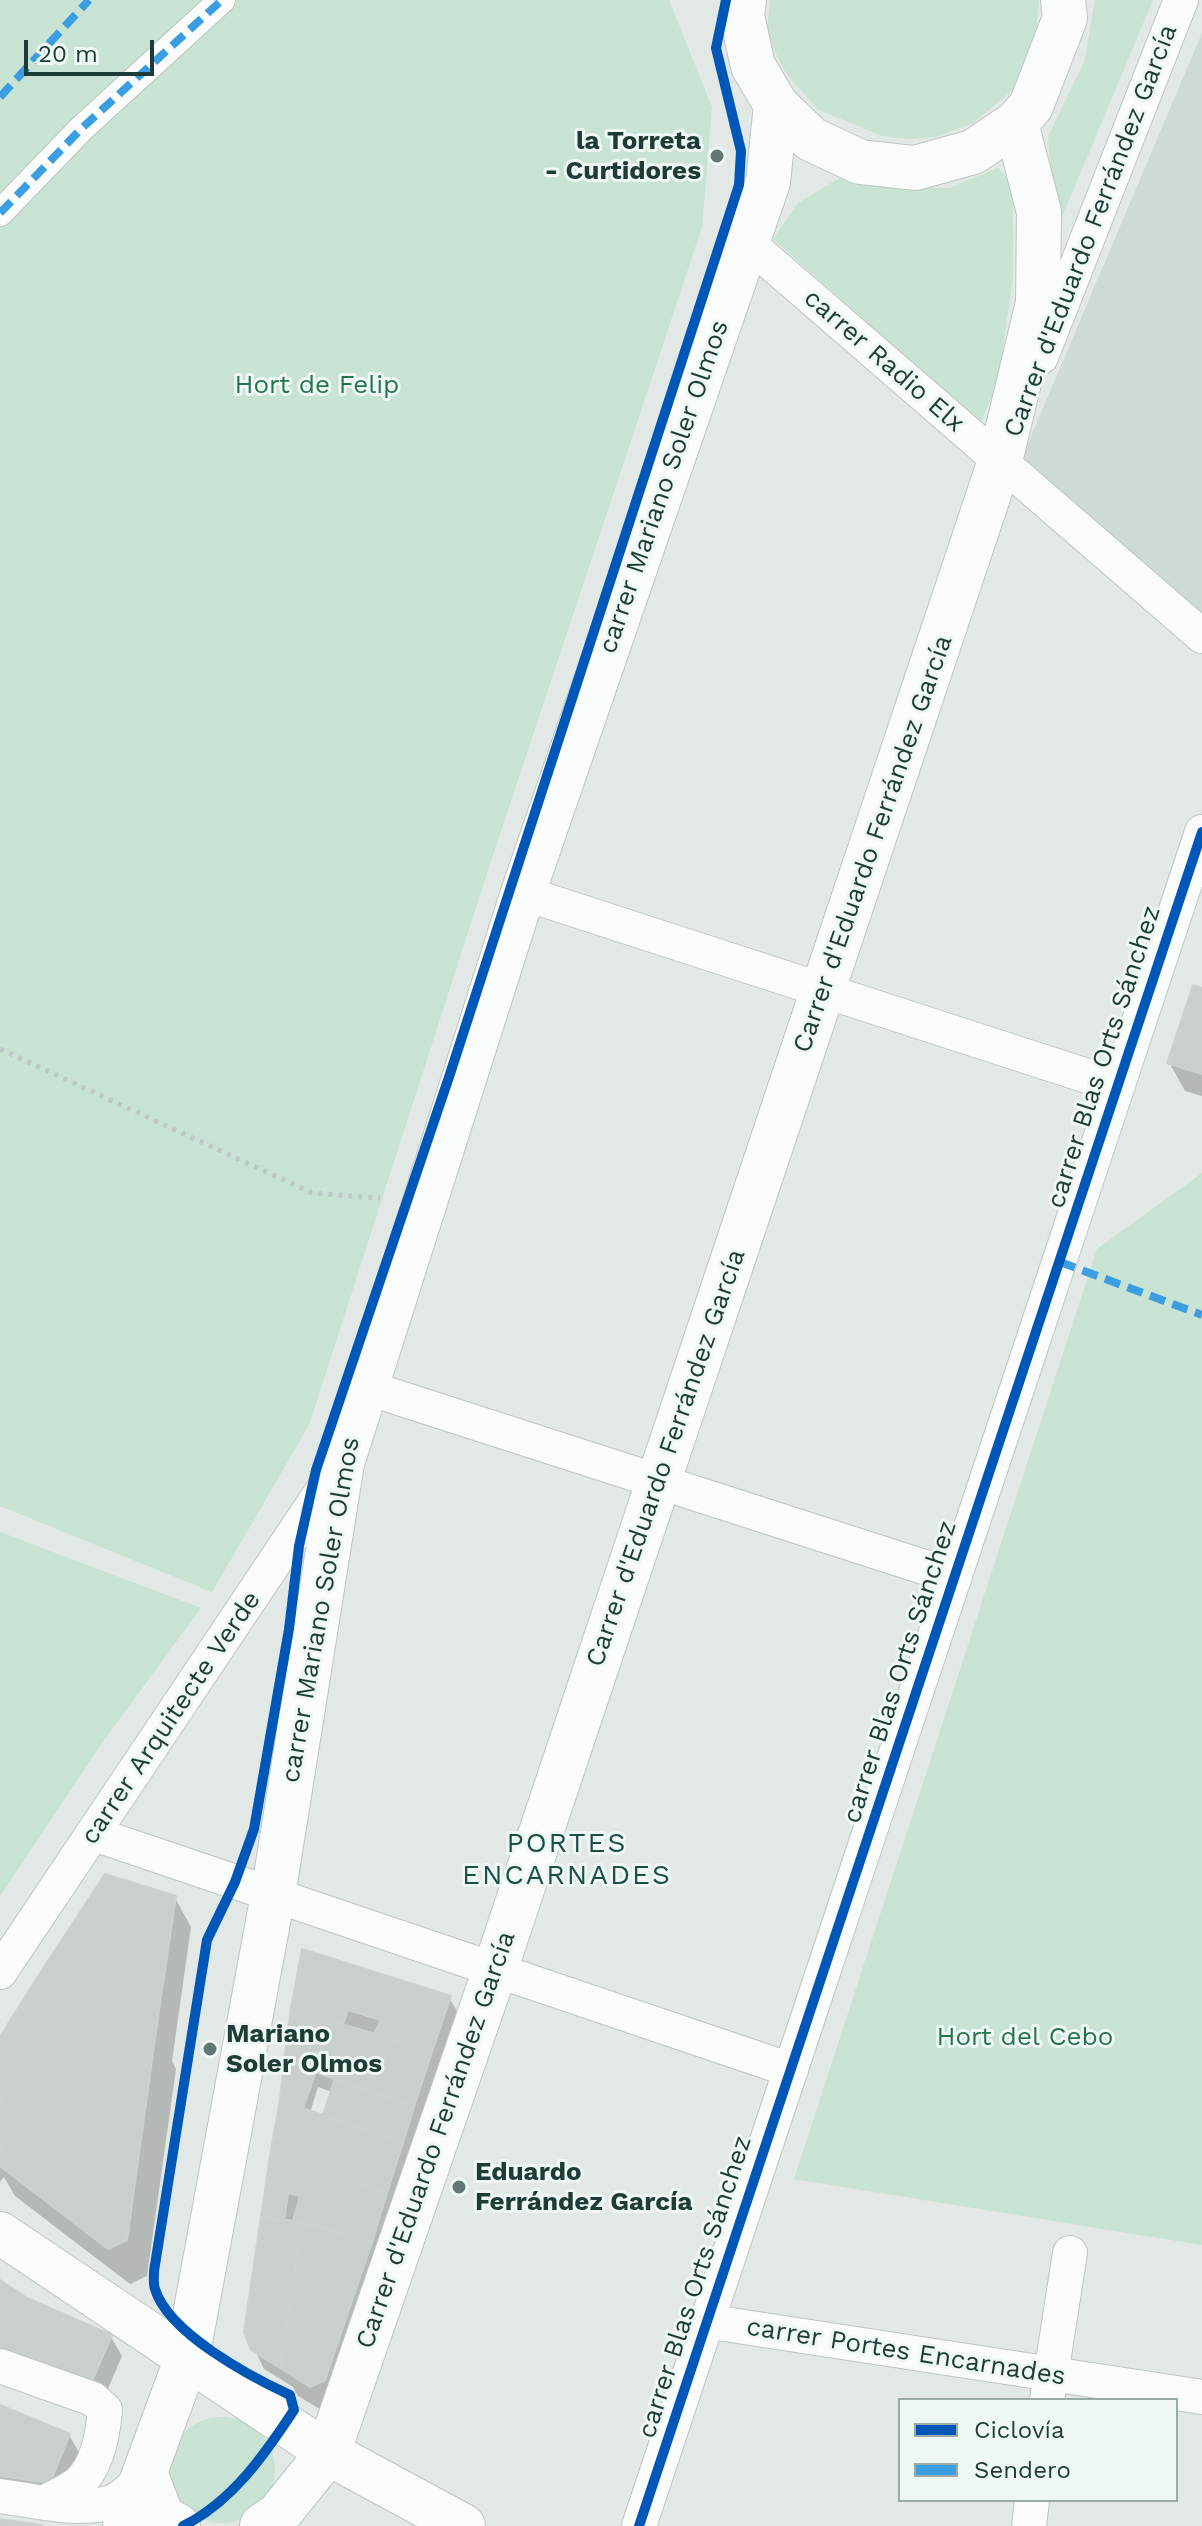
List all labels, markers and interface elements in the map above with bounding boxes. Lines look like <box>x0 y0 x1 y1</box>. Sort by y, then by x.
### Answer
street label: Carrer d'Eduardo Ferrández García <box>998 20 1184 442</box>
scale bar <box>28 24 158 74</box>
text: 20 m <box>38 40 98 68</box>
place label: la Torreta - Curtidores <box>544 125 701 186</box>
marker: la Torreta - Curtidores <box>708 147 726 165</box>
street label: carrer Radio Elx <box>797 283 971 439</box>
street label: carrer Mariano Soler Olmos <box>592 316 736 658</box>
park label: Hort de Felip <box>235 369 399 401</box>
street label: Carrer d'Eduardo Ferrández García <box>787 631 959 1057</box>
street label: carrer Blas Orts Sánchez <box>1040 902 1168 1212</box>
street label: Carrer d'Eduardo Ferrández García <box>580 1245 752 1671</box>
street label: carrer Mariano Soler Olmos <box>275 1435 367 1785</box>
street label: carrer Blas Orts Sánchez <box>836 1517 964 1827</box>
street label: carrer Arquitecte Verde <box>75 1586 267 1850</box>
district label: PORTES ENCARNADES <box>462 1827 672 1893</box>
street label: Carrer d'Eduardo Ferrández García <box>350 1927 522 2353</box>
place label: Mariano Soler Olmos <box>226 2018 382 2080</box>
park label: Hort del Cebo <box>937 2021 1113 2053</box>
marker: Mariano Soler Olmos <box>201 2040 219 2058</box>
street label: carrer Blas Orts Sánchez <box>631 2132 759 2442</box>
place label: Eduardo Ferrández García <box>475 2156 693 2218</box>
marker: Eduardo Ferrández García <box>450 2178 468 2196</box>
street label: carrer Portes Encarnades <box>744 2311 1068 2393</box>
legend <box>898 2398 1178 2502</box>
text: Ciclovía <box>974 2416 1064 2444</box>
text: Sendero <box>974 2456 1071 2484</box>

